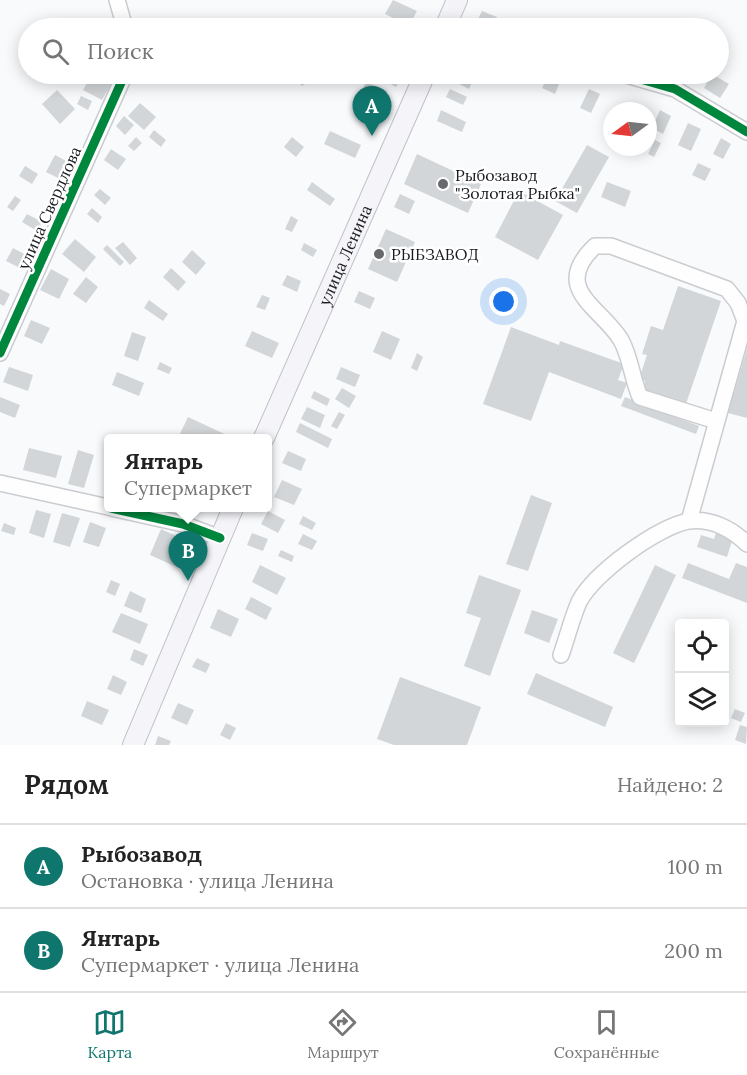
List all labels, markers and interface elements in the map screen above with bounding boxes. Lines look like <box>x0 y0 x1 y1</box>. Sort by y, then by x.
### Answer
search box <box>18 18 729 84</box>
icon: search <box>39 35 72 68</box>
text: Поиск <box>87 37 153 65</box>
pin: A <box>352 86 392 136</box>
north arrow <box>603 102 657 156</box>
street label: улица Свердлова <box>13 143 85 273</box>
place label: Рыбозавод "Золотая Рыбка" <box>455 165 580 203</box>
marker: Рыбозавод "Золотая Рыбка" <box>436 177 450 191</box>
street label: улица Ленина <box>314 202 376 309</box>
place label: РЫБЗАВОД <box>391 244 479 264</box>
marker: РЫБЗАВОД <box>372 247 386 261</box>
your location <box>489 287 518 316</box>
popup <box>104 434 272 512</box>
text: Янтарь <box>124 447 203 475</box>
text: Супермаркет <box>124 475 252 500</box>
pin: B <box>168 532 207 581</box>
map controls <box>675 619 729 727</box>
button: locate <box>675 619 729 673</box>
button: layers <box>675 673 729 727</box>
text: Рядом <box>24 768 109 801</box>
text: Найдено: 2 <box>617 772 723 797</box>
text: Рыбозавод <box>81 840 202 868</box>
text: A <box>37 854 50 879</box>
text: 100 m <box>668 854 723 879</box>
text: Остановка · улица Ленина <box>81 868 334 893</box>
text: Янтарь <box>81 924 160 952</box>
text: B <box>37 938 50 963</box>
text: 200 m <box>664 938 723 963</box>
text: Супермаркет · улица Ленина <box>81 952 359 977</box>
tab: Карта <box>87 1006 132 1062</box>
tab: Маршрут <box>307 1006 379 1062</box>
tab: Сохранённые <box>554 1006 660 1062</box>

